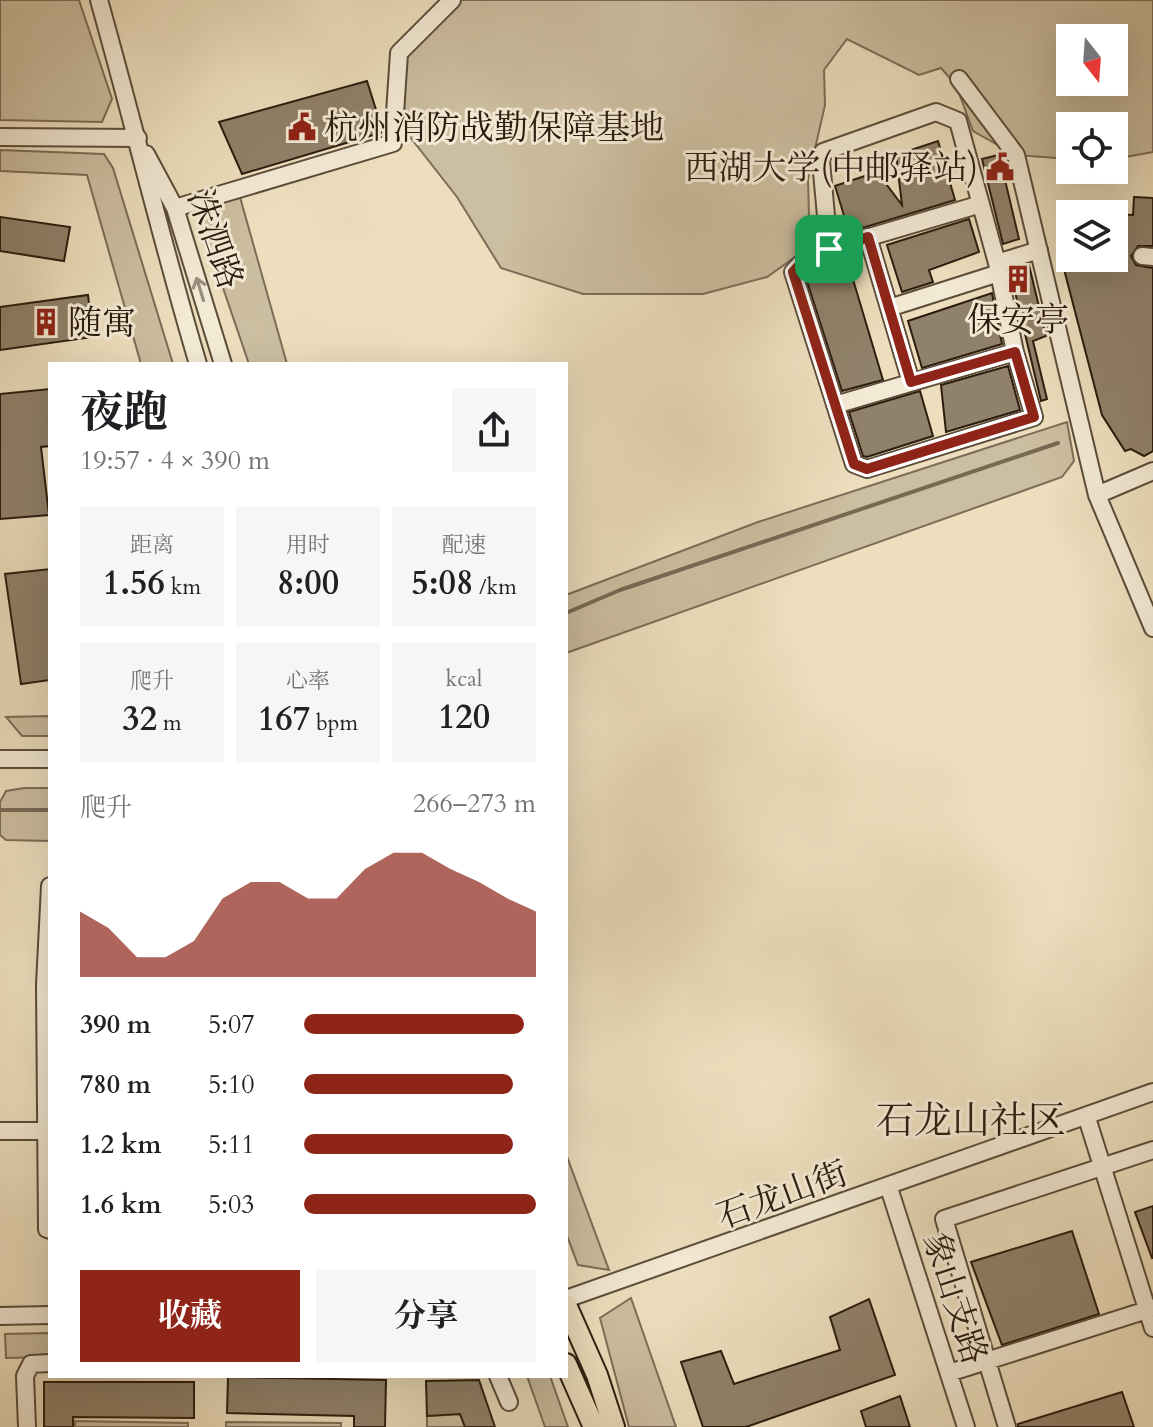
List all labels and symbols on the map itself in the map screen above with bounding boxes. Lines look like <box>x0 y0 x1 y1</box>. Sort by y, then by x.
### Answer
north arrow <box>1056 24 1128 96</box>
place label: 杭州消防战勤保障基地 <box>324 105 664 151</box>
public building icon: 杭州消防战勤保障基地 <box>287 112 317 142</box>
place label: 西湖大学(中邮驿站) <box>684 145 978 191</box>
public building icon: 西湖大学(中邮驿站) <box>985 152 1015 182</box>
street label: 洙泗路 <box>177 184 253 295</box>
pin <box>795 215 863 283</box>
building icon: 保安亭 <box>1003 264 1033 294</box>
one-way arrow <box>192 277 207 302</box>
place label: 保安亭 <box>967 297 1069 343</box>
place label: 随寓 <box>68 300 136 346</box>
building icon: 随寓 <box>31 307 61 337</box>
district label: 石龙山社区 <box>876 1095 1066 1147</box>
street label: 石龙山街 <box>711 1150 854 1240</box>
street label: 象山支路 <box>912 1227 998 1370</box>

